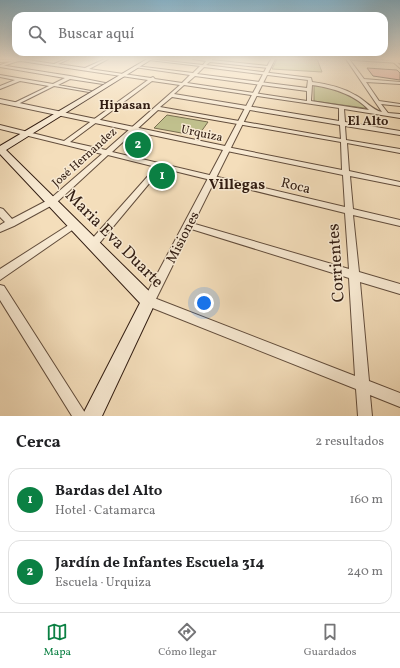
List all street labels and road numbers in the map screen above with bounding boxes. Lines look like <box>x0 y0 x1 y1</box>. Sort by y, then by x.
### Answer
street label: Urquiza <box>180 122 224 146</box>
street label: José Hernandez <box>49 124 121 191</box>
street label: Roca <box>279 174 312 199</box>
street label: Maria Eva Duarte <box>60 185 168 293</box>
street label: Misiones <box>162 208 204 267</box>
street label: Corrientes <box>322 223 351 303</box>

